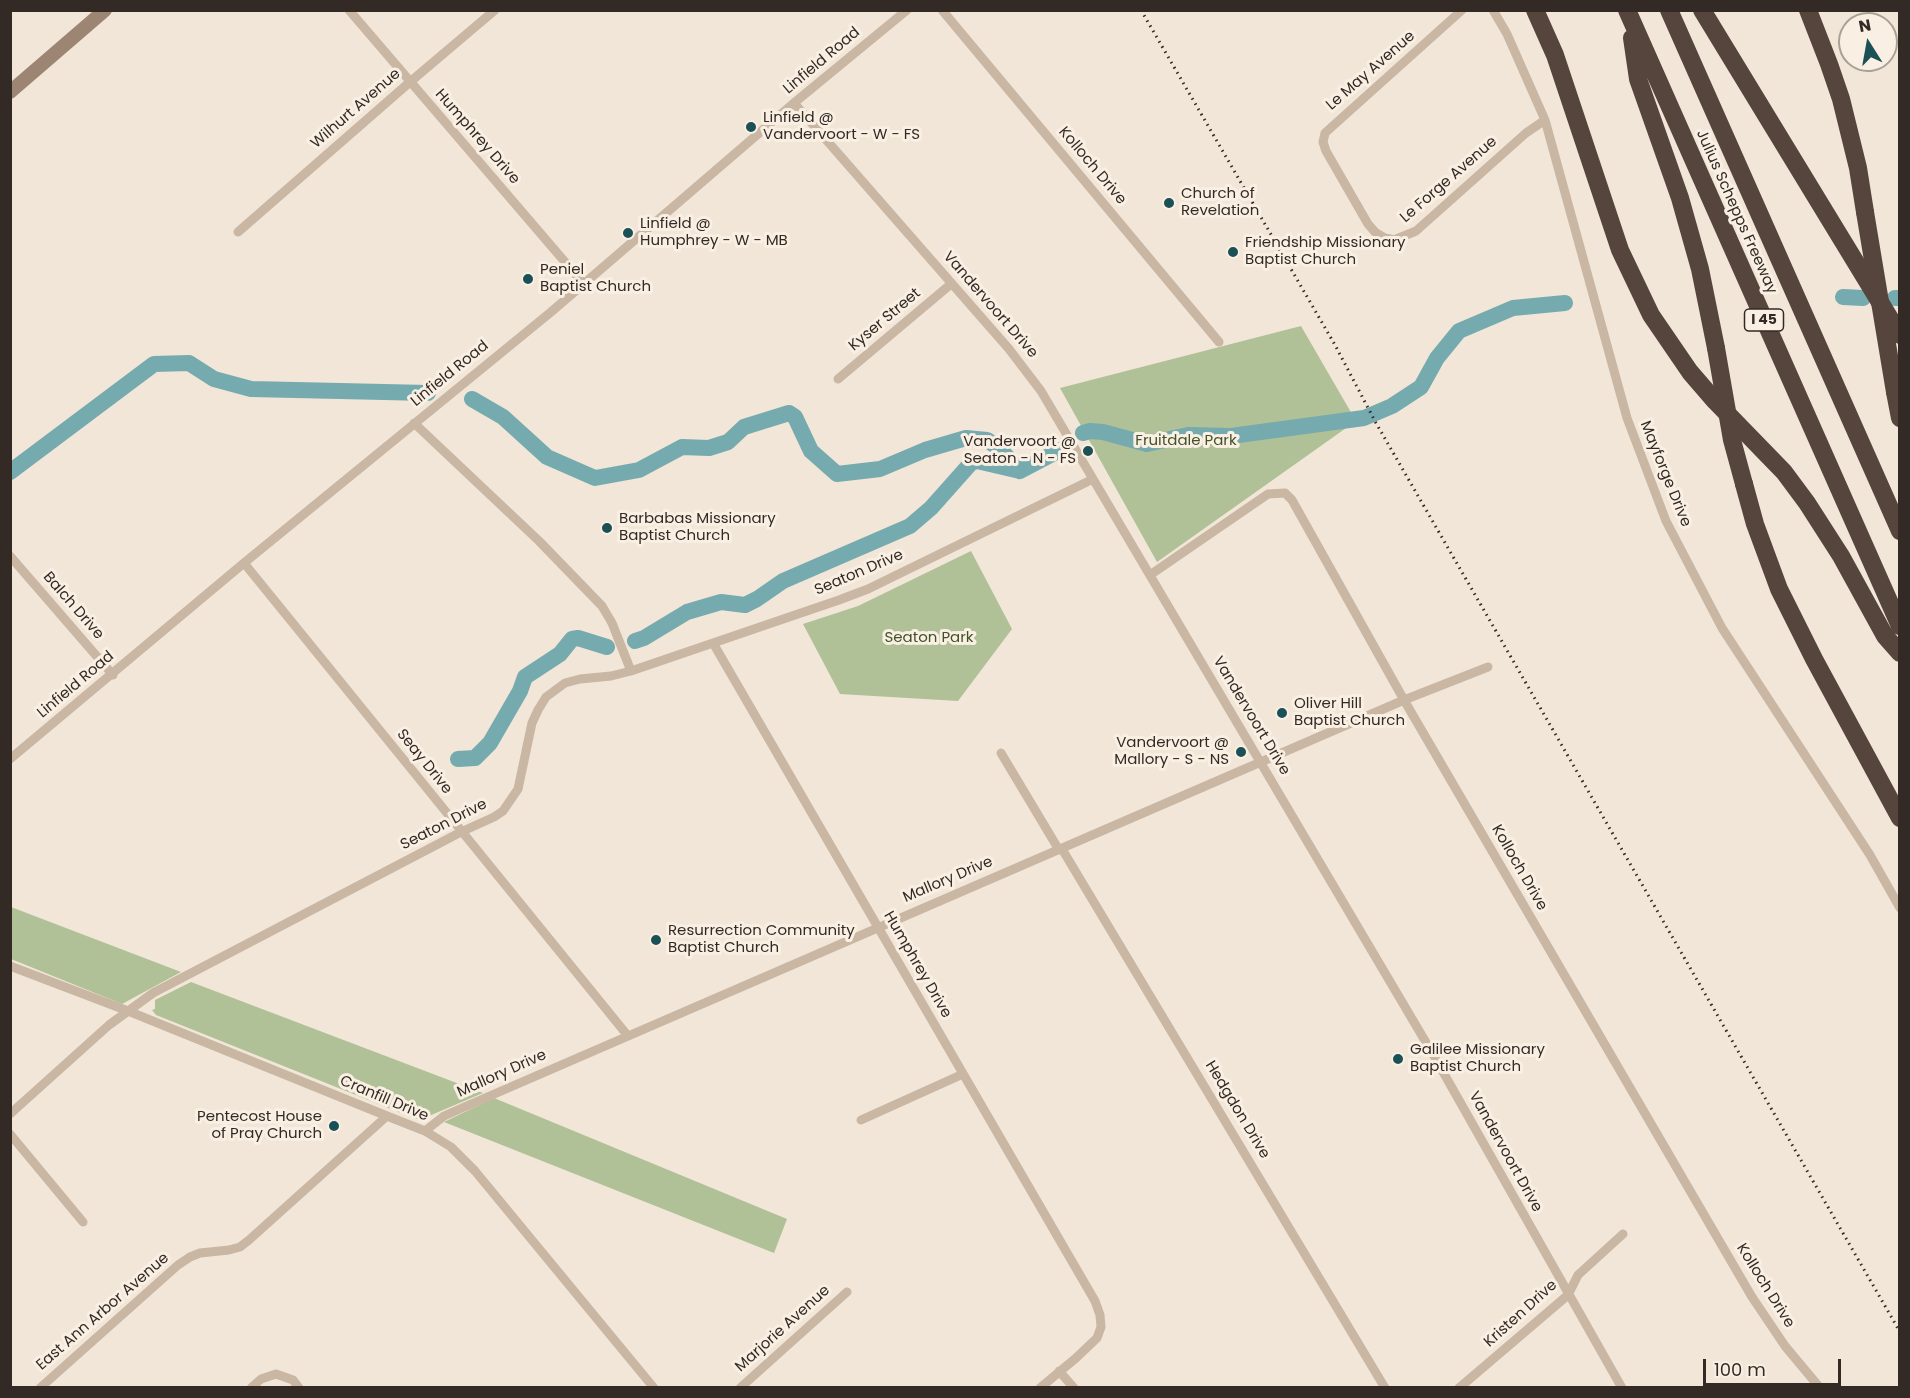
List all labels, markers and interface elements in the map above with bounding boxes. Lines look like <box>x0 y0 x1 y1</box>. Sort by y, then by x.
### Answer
north arrow <box>1838 12 1898 72</box>
text: N <box>1857 13 1873 38</box>
street label: Linfield Road <box>780 24 864 98</box>
street label: Le May Avenue <box>1323 28 1419 114</box>
street label: Wilhurt Avenue <box>308 65 404 153</box>
street label: Humphrey Drive <box>431 86 523 188</box>
place label: Linfield @ Vandervoort - W - FS <box>763 109 920 144</box>
marker: Linfield @ Vandervoort - W - FS <box>744 120 758 134</box>
street label: Kolloch Drive <box>1054 123 1130 209</box>
street label: Julius Schepps Freeway <box>1692 127 1780 297</box>
street label: Le Forge Avenue <box>1397 133 1501 227</box>
place label: Church of Revelation <box>1181 185 1259 220</box>
marker: Church of Revelation <box>1162 196 1176 210</box>
place label: Linfield @ Humphrey - W - MB <box>640 215 788 250</box>
marker: Linfield @ Humphrey - W - MB <box>621 226 635 240</box>
place label: Friendship Missionary Baptist Church <box>1245 234 1405 269</box>
marker: Friendship Missionary Baptist Church <box>1226 245 1240 259</box>
street label: Vandervoort Drive <box>939 248 1041 362</box>
place label: Peniel Baptist Church <box>540 261 651 296</box>
marker: Peniel Baptist Church <box>521 272 535 286</box>
street label: Kyser Street <box>845 285 925 355</box>
road number: I 45 <box>1744 309 1784 331</box>
street label: Linfield Road <box>408 337 492 411</box>
street label: Mayforge Drive <box>1636 418 1694 530</box>
park label: Fruitdale Park <box>1135 432 1237 450</box>
place label: Vandervoort @ Seaton - N - FS <box>963 433 1076 468</box>
marker: Vandervoort @ Seaton - N - FS <box>1081 444 1095 458</box>
place label: Barbabas Missionary Baptist Church <box>619 510 776 545</box>
marker: Barbabas Missionary Baptist Church <box>600 521 614 535</box>
street label: Seaton Drive <box>812 546 906 600</box>
street label: Balch Drive <box>39 569 107 643</box>
park label: Seaton Park <box>884 629 974 647</box>
street label: Linfield Road <box>34 648 118 722</box>
street label: Vandervoort Drive <box>1208 653 1294 779</box>
place label: Oliver Hill Baptist Church <box>1294 695 1405 730</box>
marker: Oliver Hill Baptist Church <box>1275 706 1289 720</box>
street label: Seay Drive <box>392 726 456 798</box>
place label: Vandervoort @ Mallory - S - NS <box>1114 734 1229 769</box>
marker: Vandervoort @ Mallory - S - NS <box>1234 745 1248 759</box>
street label: Seaton Drive <box>398 796 490 854</box>
street label: Kolloch Drive <box>1487 822 1551 914</box>
street label: Mallory Drive <box>900 853 996 907</box>
street label: Humphrey Drive <box>879 908 955 1022</box>
place label: Resurrection Community Baptist Church <box>668 922 855 957</box>
marker: Resurrection Community Baptist Church <box>649 933 663 947</box>
place label: Galilee Missionary Baptist Church <box>1410 1041 1545 1076</box>
street label: Mallory Drive <box>455 1046 549 1102</box>
marker: Galilee Missionary Baptist Church <box>1391 1052 1405 1066</box>
street label: Hedgdon Drive <box>1201 1058 1273 1162</box>
street label: Cranfill Drive <box>337 1072 431 1126</box>
street label: Vandervoort Drive <box>1464 1089 1546 1215</box>
place label: Pentecost House of Pray Church <box>197 1108 322 1143</box>
marker: Pentecost House of Pray Church <box>327 1119 341 1133</box>
street label: Kolloch Drive <box>1732 1241 1798 1331</box>
street label: East Ann Arbor Avenue <box>33 1250 173 1374</box>
street label: Kristen Drive <box>1481 1277 1561 1351</box>
street label: Marjorie Avenue <box>732 1282 834 1376</box>
scale bar <box>1706 1347 1844 1385</box>
text: 100 m <box>1714 1357 1766 1382</box>

